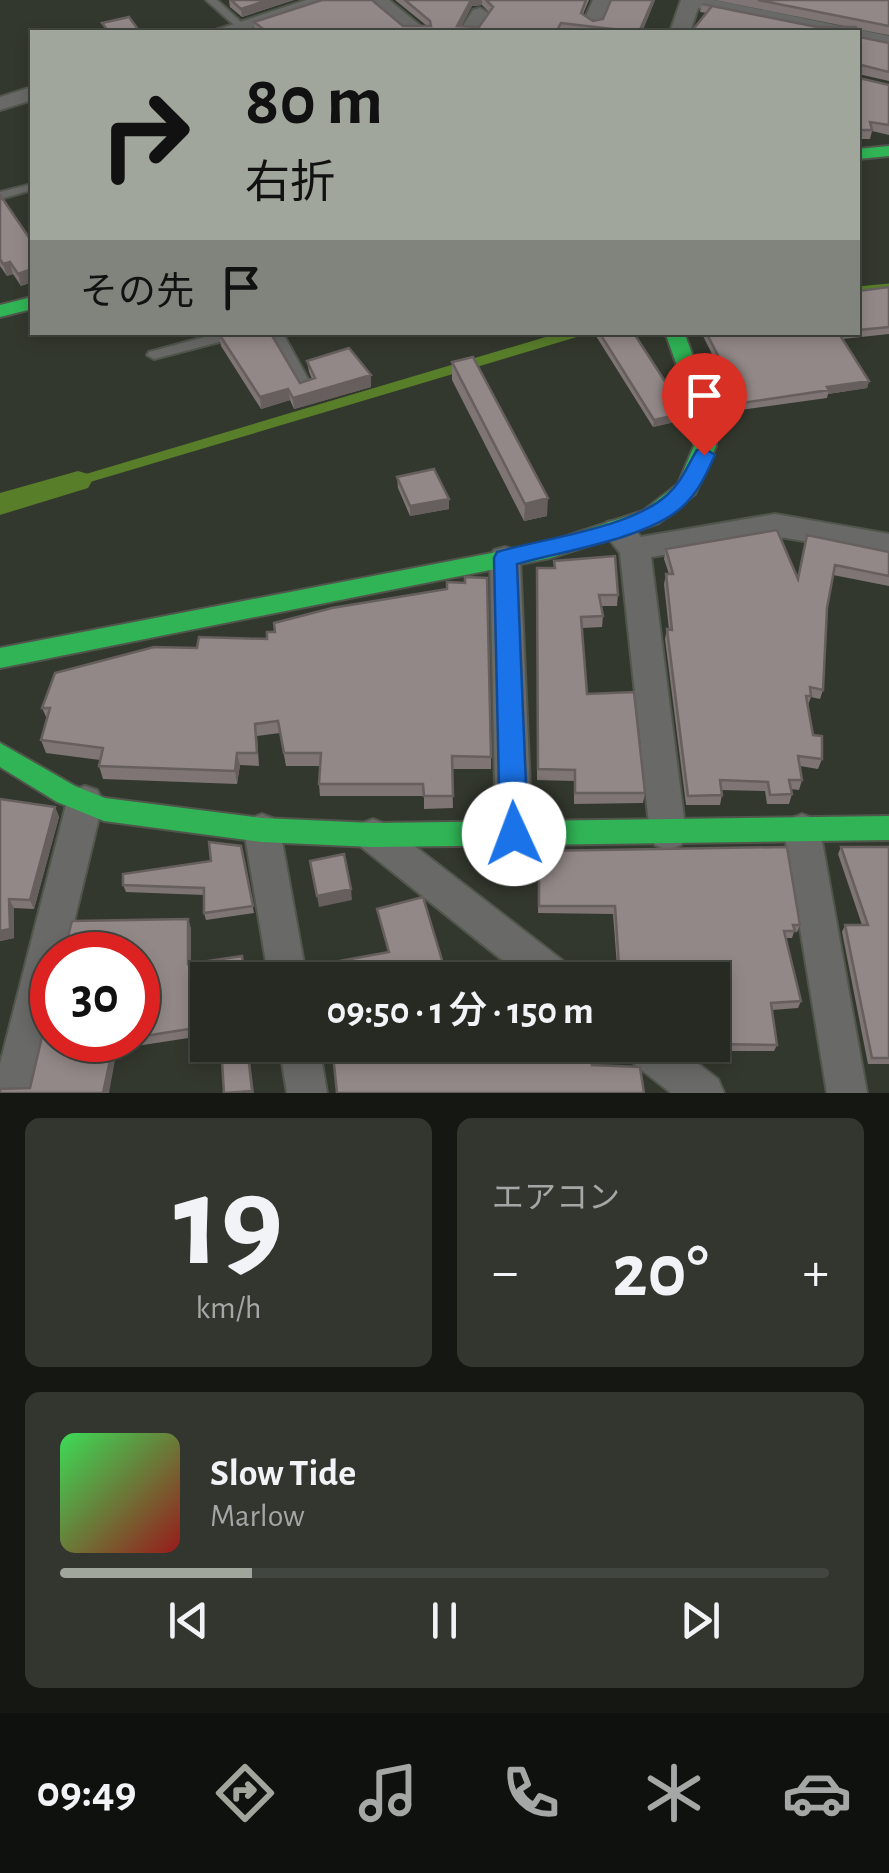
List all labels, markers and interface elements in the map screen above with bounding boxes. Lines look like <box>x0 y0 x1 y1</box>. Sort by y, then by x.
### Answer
text: 80 m <box>245 67 383 137</box>
icon: right <box>80 70 210 200</box>
text: 右折 <box>245 161 335 206</box>
icon: arrive <box>214 260 269 315</box>
text: その先 <box>80 274 194 312</box>
pin <box>662 353 747 456</box>
icon: arrive <box>677 368 732 423</box>
position arrow <box>462 782 566 886</box>
speed limit sign: 30 <box>30 932 160 1062</box>
text: 09:50 · 1 分 · 150 m <box>326 993 594 1031</box>
text: 19 <box>174 1159 283 1289</box>
text: エアコン <box>492 1182 620 1214</box>
text: 20° <box>612 1235 709 1310</box>
text: − <box>492 1245 518 1300</box>
text: + <box>803 1245 829 1300</box>
text: km/h <box>195 1292 262 1324</box>
text: Slow Tide <box>210 1455 356 1493</box>
text: Marlow <box>210 1500 305 1532</box>
icon: previous <box>161 1593 216 1648</box>
icon: pause <box>417 1593 472 1648</box>
icon: next <box>673 1593 728 1648</box>
icon: directions <box>210 1758 280 1828</box>
icon: music <box>353 1758 423 1828</box>
icon: phone <box>496 1758 566 1828</box>
icon: climate <box>639 1758 709 1828</box>
icon: car <box>782 1758 852 1828</box>
text: 09:49 <box>37 1770 136 1815</box>

